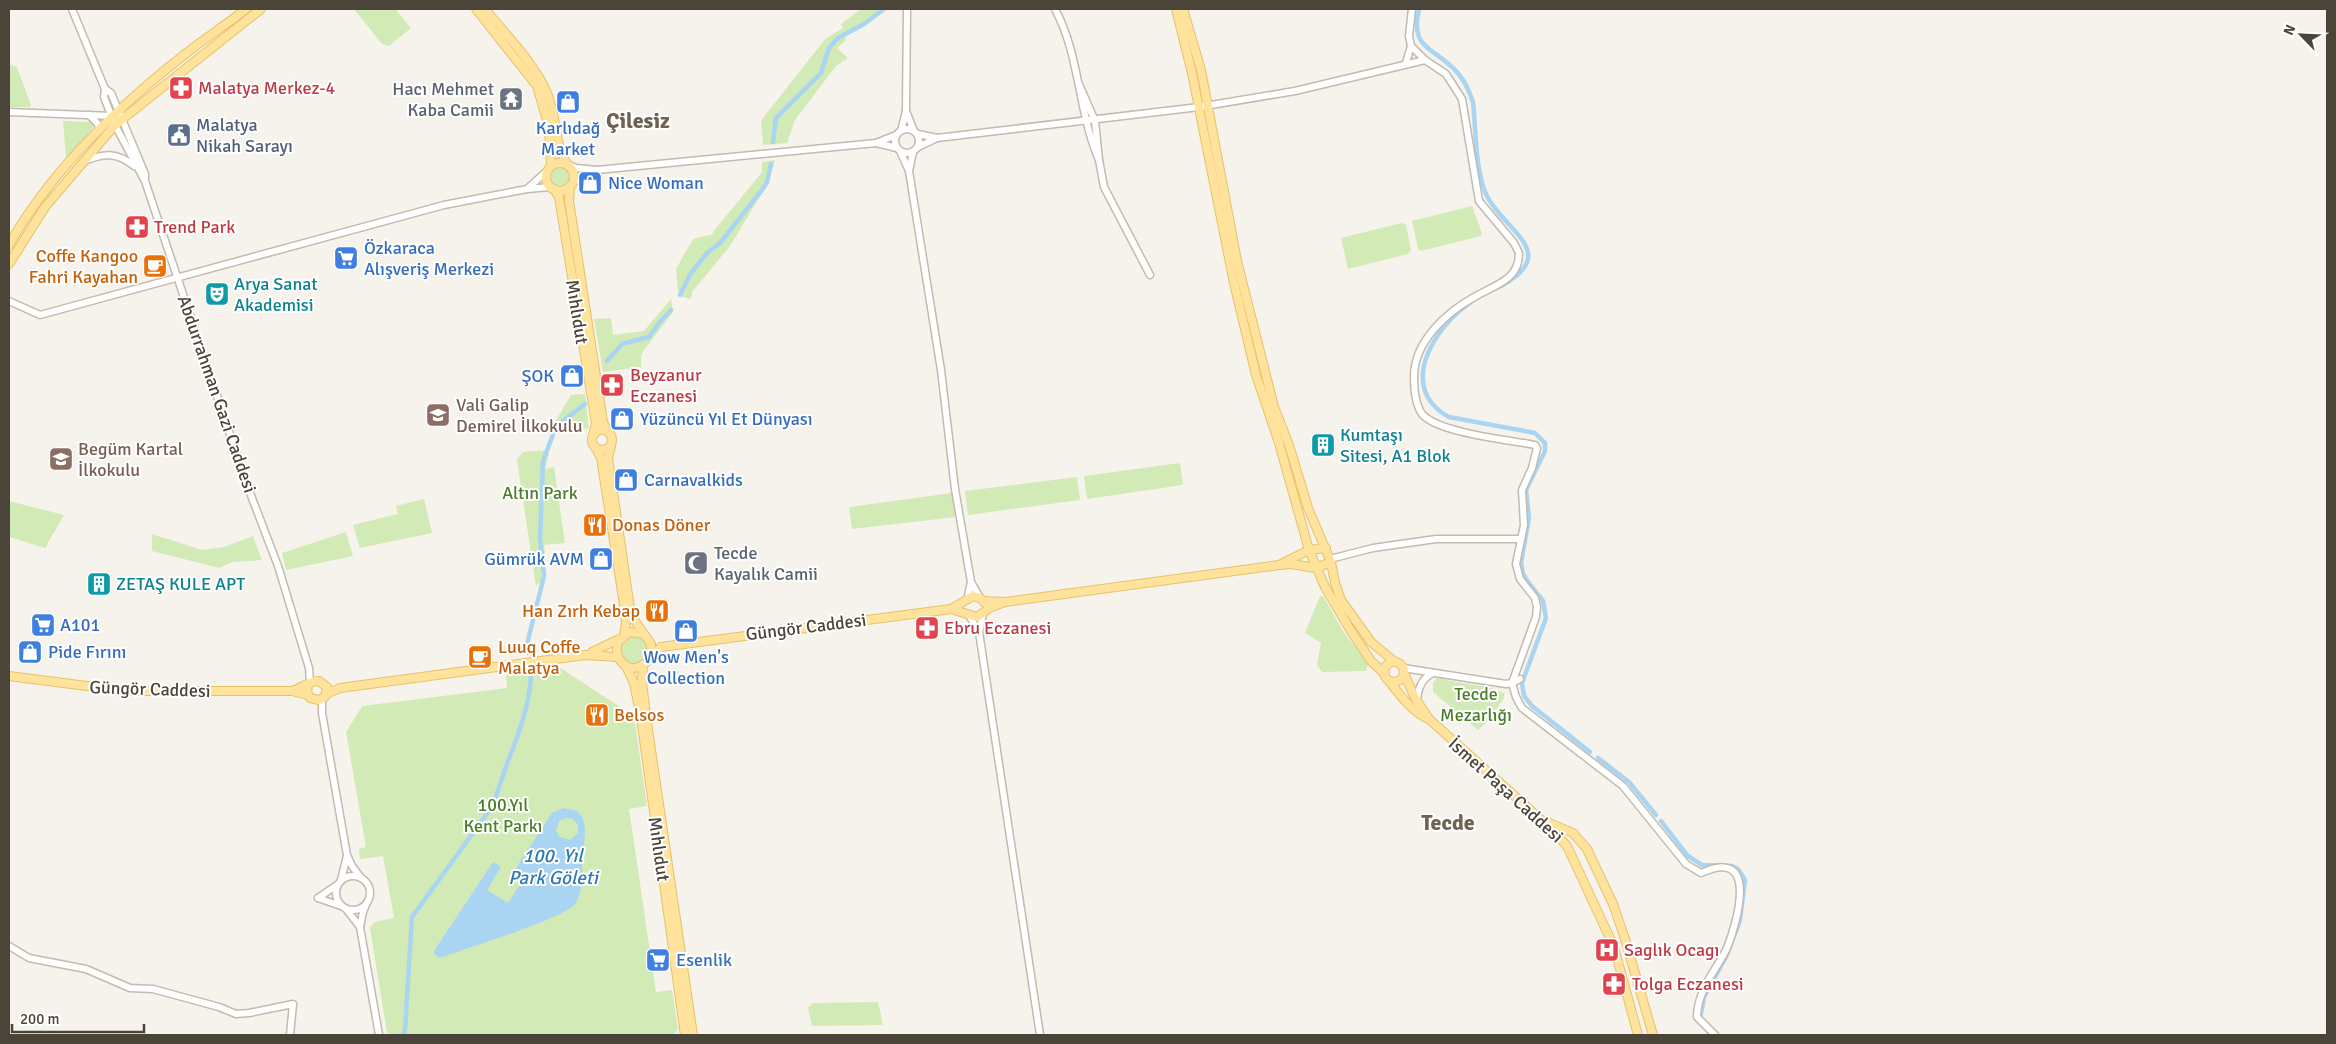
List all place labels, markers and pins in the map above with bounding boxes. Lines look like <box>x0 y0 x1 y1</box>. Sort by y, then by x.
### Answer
pharmacy icon: Malatya Merkez-4 <box>168 75 194 101</box>
place label: Malatya Merkez-4 <box>198 77 335 99</box>
place label: Hacı Mehmet Kaba Camii <box>392 78 494 121</box>
temple icon: Hacı Mehmet Kaba Camii <box>498 86 524 112</box>
shop icon: Karlıdağ Market <box>555 89 581 115</box>
place label: Malatya Nikah Sarayı <box>196 114 293 157</box>
place label: Karlıdağ Market <box>536 117 600 160</box>
public building icon: Malatya Nikah Sarayı <box>166 122 192 148</box>
shop icon: Nice Woman <box>577 170 603 196</box>
place label: Nice Woman <box>608 172 704 194</box>
pharmacy icon: Trend Park <box>124 214 150 240</box>
place label: Trend Park <box>154 216 235 238</box>
place label: Özkaraca Alışveriş Merkezi <box>364 237 494 280</box>
place label: Coffe Kangoo Fahri Kayahan <box>29 245 138 288</box>
supermarket icon: Özkaraca Alışveriş Merkezi <box>333 245 359 271</box>
cafe icon: Coffe Kangoo Fahri Kayahan <box>142 253 168 279</box>
place label: Arya Sanat Akademisi <box>234 273 318 316</box>
theatre icon: Arya Sanat Akademisi <box>204 281 230 307</box>
shop icon: ŞOK <box>559 363 585 389</box>
place label: Beyzanur Eczanesi <box>630 364 702 407</box>
place label: ŞOK <box>521 365 554 387</box>
pharmacy icon: Beyzanur Eczanesi <box>599 372 625 398</box>
place label: Vali Galip Demirel İlkokulu <box>456 394 583 437</box>
school or university icon: Vali Galip Demirel İlkokulu <box>425 402 451 428</box>
shop icon: Yüzüncü Yıl Et Dünyası <box>609 406 635 432</box>
place label: Yüzüncü Yıl Et Dünyası <box>640 408 813 430</box>
place label: Kumtaşı Sitesi, A1 Blok <box>1340 424 1451 467</box>
building icon: Kumtaşı Sitesi, A1 Blok <box>1310 432 1336 458</box>
place label: Begüm Kartal İlkokulu <box>78 438 183 481</box>
school or university icon: Begüm Kartal İlkokulu <box>48 446 74 472</box>
shop icon: Carnavalkids <box>613 467 639 493</box>
place label: Carnavalkids <box>644 469 743 491</box>
restaurant icon: Donas Döner <box>582 512 608 538</box>
place label: Donas Döner <box>612 514 711 536</box>
place label: Tecde Kayalık Camii <box>714 542 818 585</box>
shop icon: Gümrük AVM <box>588 546 614 572</box>
place label: Gümrük AVM <box>484 548 584 570</box>
mosque icon: Tecde Kayalık Camii <box>683 550 709 576</box>
building icon: ZETAŞ KULE APT <box>86 571 112 597</box>
place label: ZETAŞ KULE APT <box>116 573 245 595</box>
restaurant icon: Han Zırh Kebap <box>644 598 670 624</box>
place label: Han Zırh Kebap <box>522 600 640 622</box>
supermarket icon: A101 <box>30 612 56 638</box>
place label: A101 <box>60 614 100 636</box>
pharmacy icon: Ebru Eczanesi <box>914 615 940 641</box>
place label: Ebru Eczanesi <box>944 617 1051 639</box>
shop icon: Wow Men's Collection <box>673 618 699 644</box>
place label: Luuq Coffe Malatya <box>498 636 580 679</box>
shop icon: Pide Fırını <box>17 639 43 665</box>
place label: Pide Fırını <box>48 641 126 663</box>
cafe icon: Luuq Coffe Malatya <box>467 644 493 670</box>
place label: Wow Men's Collection <box>643 646 729 689</box>
restaurant icon: Belsos <box>584 702 610 728</box>
place label: Belsos <box>614 704 664 726</box>
hospital icon: Saglık Ocagı <box>1594 937 1620 963</box>
place label: Saglık Ocagı <box>1624 939 1719 961</box>
supermarket icon: Esenlik <box>645 947 671 973</box>
place label: Esenlik <box>676 949 732 971</box>
pharmacy icon: Tolga Eczanesi <box>1601 971 1627 997</box>
place label: Tolga Eczanesi <box>1632 973 1744 995</box>

